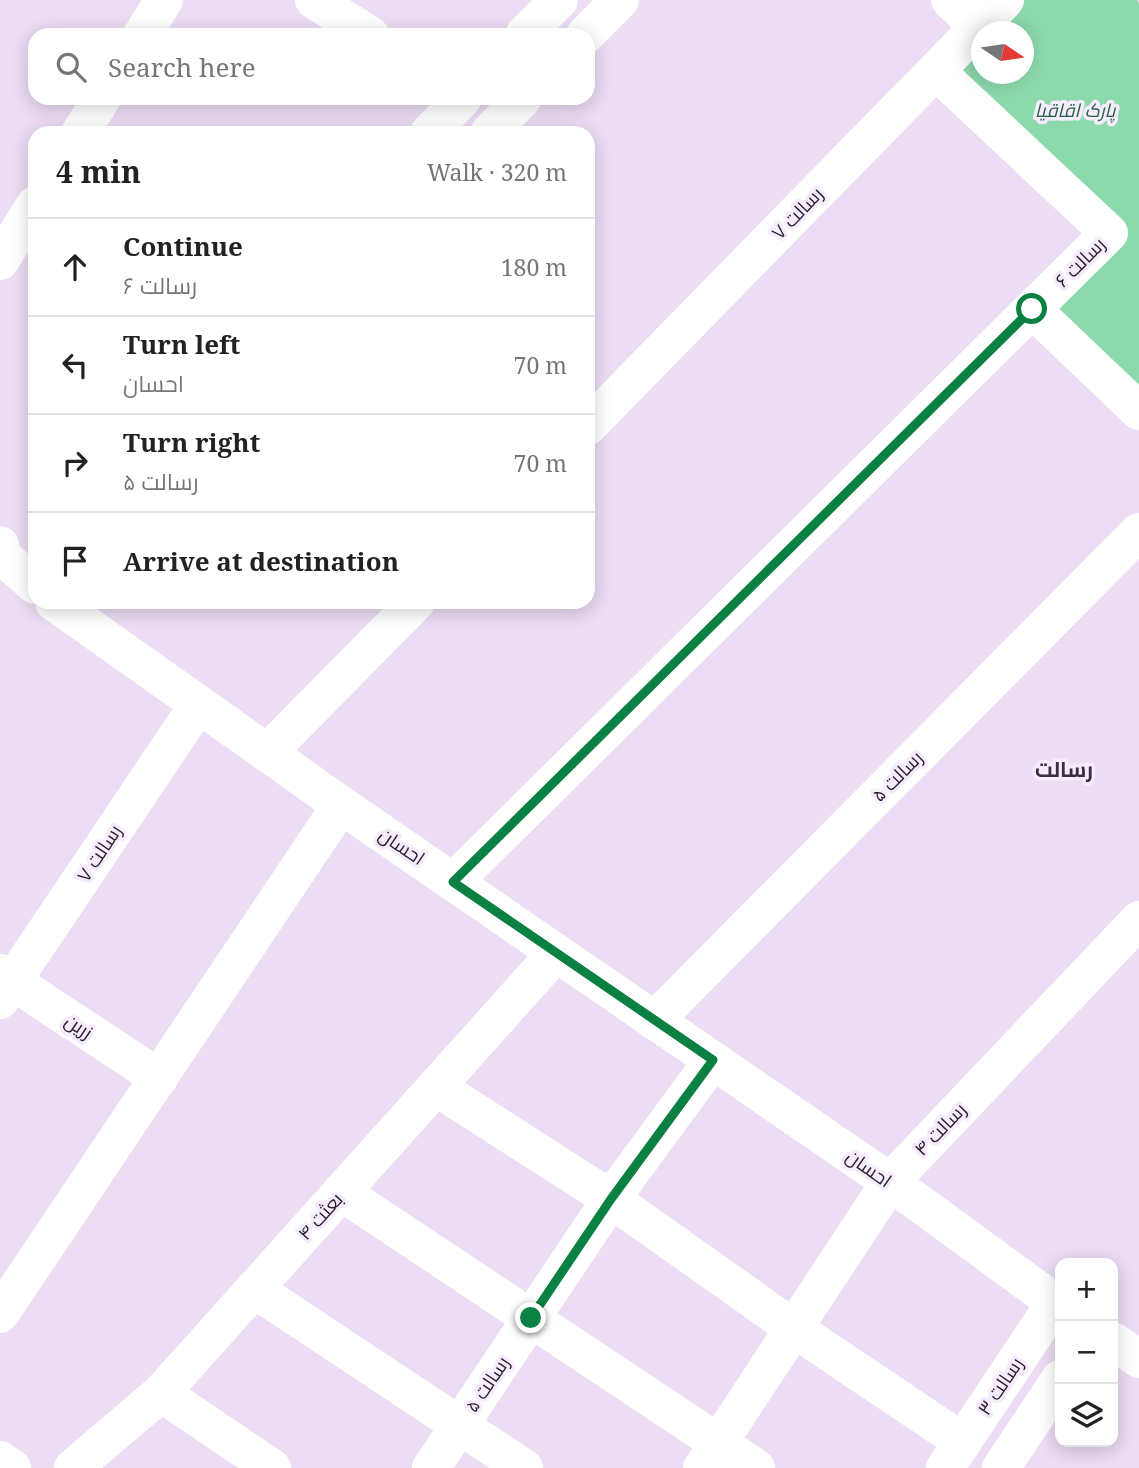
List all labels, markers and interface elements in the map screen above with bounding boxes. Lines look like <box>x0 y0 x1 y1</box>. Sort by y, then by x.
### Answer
north arrow <box>971 21 1034 84</box>
search box <box>28 28 595 105</box>
icon: search <box>52 48 90 86</box>
text: Search here <box>108 49 256 85</box>
park label: پارک اقاقیا <box>1035 97 1116 123</box>
text: 4 min <box>56 151 141 192</box>
text: Walk · 320 m <box>427 156 567 188</box>
street label: رسالت ۷ <box>765 181 829 245</box>
text: Continue <box>123 228 243 264</box>
street label: رسالت ۶ <box>1049 231 1111 293</box>
icon: ahead <box>56 248 94 286</box>
text: 180 m <box>501 251 567 283</box>
text: رسالت ۶ <box>123 269 197 301</box>
route start <box>1016 293 1047 324</box>
text: Turn left <box>123 326 240 362</box>
icon: left <box>56 346 94 384</box>
text: 70 m <box>514 349 567 381</box>
text: احسان <box>123 367 184 399</box>
text: Turn right <box>123 424 260 460</box>
icon: right <box>56 444 94 482</box>
text: 70 m <box>514 447 567 479</box>
text: رسالت ۵ <box>123 465 199 497</box>
icon: arrive <box>56 542 94 580</box>
text: Arrive at destination <box>123 543 399 579</box>
street label: رسالت ۵ <box>866 745 928 807</box>
district label: رسالت <box>1035 755 1093 783</box>
street label: رسالت ۷ <box>70 819 128 887</box>
street label: احسان <box>374 821 430 871</box>
street label: زرین <box>60 1007 98 1045</box>
street label: رسالت ۴ <box>908 1097 972 1161</box>
street label: احسان <box>841 1143 897 1193</box>
street label: بعثت ۴ <box>292 1187 348 1245</box>
map controls <box>1055 1258 1118 1447</box>
button: + <box>1055 1258 1118 1321</box>
route end <box>515 1302 546 1333</box>
button: − <box>1055 1321 1118 1384</box>
street label: رسالت ۵ <box>459 1351 515 1417</box>
street label: رسالت ۳ <box>971 1352 1029 1420</box>
button: layers <box>1055 1384 1118 1447</box>

